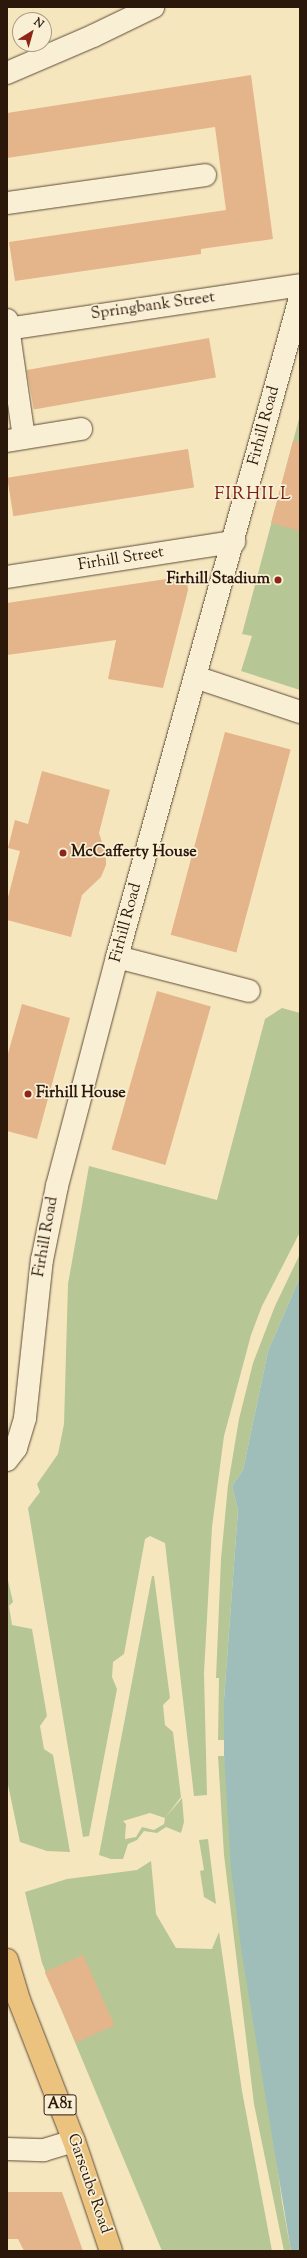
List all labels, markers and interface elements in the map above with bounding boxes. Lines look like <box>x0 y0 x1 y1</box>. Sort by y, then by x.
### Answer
north arrow <box>12 12 52 52</box>
text: N <box>30 14 47 32</box>
street label: Springbank Street <box>90 289 216 325</box>
street label: Firhill Road <box>245 384 285 468</box>
district label: FIRHILL <box>214 484 292 506</box>
street label: Firhill Street <box>77 544 165 576</box>
place label: Firhill Stadium <box>167 570 270 590</box>
marker: Firhill Stadium <box>273 575 283 585</box>
place label: McCafferty House <box>71 843 197 863</box>
marker: McCafferty House <box>58 848 68 858</box>
street label: Firhill Road <box>107 881 147 965</box>
place label: Firhill House <box>36 1084 126 1104</box>
marker: Firhill House <box>23 1089 33 1099</box>
street label: Firhill Road <box>30 1195 64 1279</box>
road number: A81 <box>43 2092 77 2118</box>
street label: Garscube Road <box>62 2132 114 2236</box>

